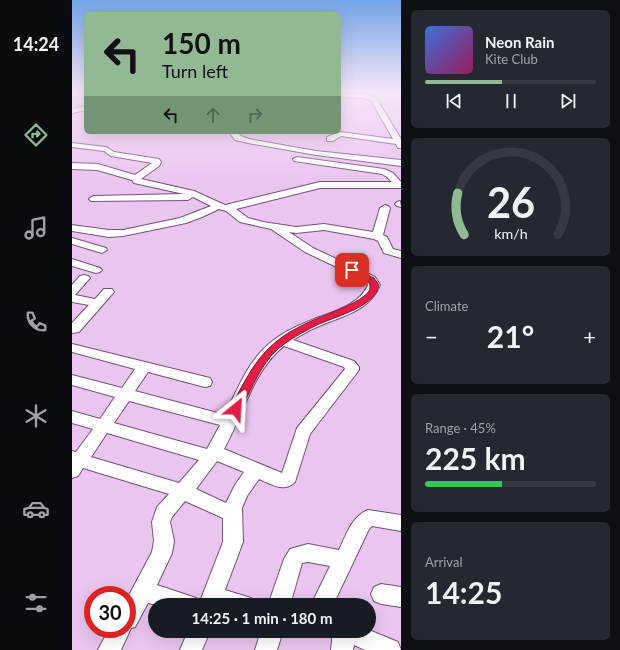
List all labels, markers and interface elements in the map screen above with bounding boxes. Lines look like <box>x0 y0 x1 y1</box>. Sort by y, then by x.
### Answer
text: 150 m <box>162 26 241 60</box>
icon: left <box>96 28 148 80</box>
text: 14:24 <box>13 33 59 55</box>
text: Neon Rain <box>485 33 554 51</box>
text: Kite Club <box>485 51 538 67</box>
text: Turn left <box>162 60 228 82</box>
icon: previous <box>443 90 465 112</box>
icon: pause <box>500 90 522 112</box>
icon: next <box>557 90 579 112</box>
icon: left <box>160 104 182 126</box>
icon: ahead <box>202 104 224 126</box>
icon: right <box>244 104 266 126</box>
icon: directions <box>22 121 50 149</box>
text: 26 <box>486 177 535 227</box>
icon: music <box>22 214 50 242</box>
text: km/h <box>494 225 527 242</box>
pin <box>335 253 369 287</box>
icon: arrive <box>341 259 363 281</box>
text: Climate <box>425 298 468 314</box>
icon: phone <box>22 308 50 336</box>
text: 21° <box>487 318 534 354</box>
text: − <box>425 323 438 350</box>
text: + <box>583 323 596 350</box>
position arrow <box>215 388 257 430</box>
icon: climate <box>22 402 50 430</box>
text: Range · 45% <box>425 420 496 436</box>
text: 225 km <box>425 440 526 476</box>
icon: car <box>22 495 50 523</box>
text: Arrival <box>425 554 462 570</box>
text: 14:25 <box>425 574 502 610</box>
speed limit sign: 30 <box>84 586 136 638</box>
icon: filters <box>22 589 50 617</box>
text: 14:25 · 1 min · 180 m <box>192 609 332 627</box>

